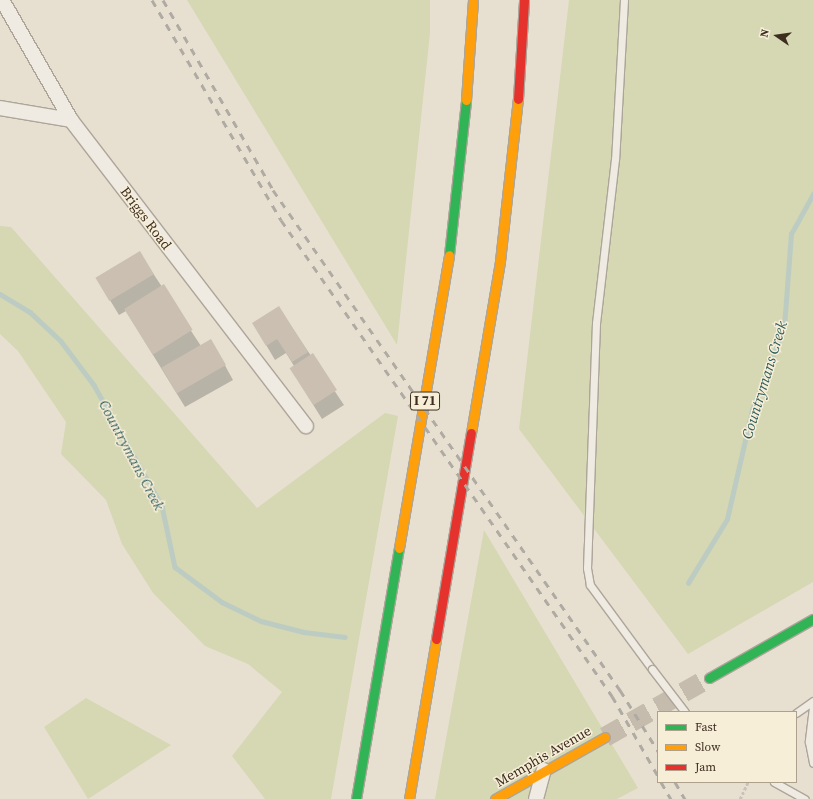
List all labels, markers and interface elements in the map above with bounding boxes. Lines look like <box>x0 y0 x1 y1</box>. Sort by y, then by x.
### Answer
north arrow <box>757 16 797 56</box>
text: N <box>757 28 773 39</box>
street label: Briggs Road <box>117 183 175 253</box>
water label: Countrymans Creek <box>737 319 791 441</box>
road number: I 71 <box>410 390 440 412</box>
water label: Countrymans Creek <box>95 397 169 513</box>
legend <box>657 711 797 783</box>
text: Fast <box>695 719 717 735</box>
street label: Memphis Avenue <box>492 722 594 790</box>
text: Slow <box>695 739 720 755</box>
text: Jam <box>695 759 716 775</box>

